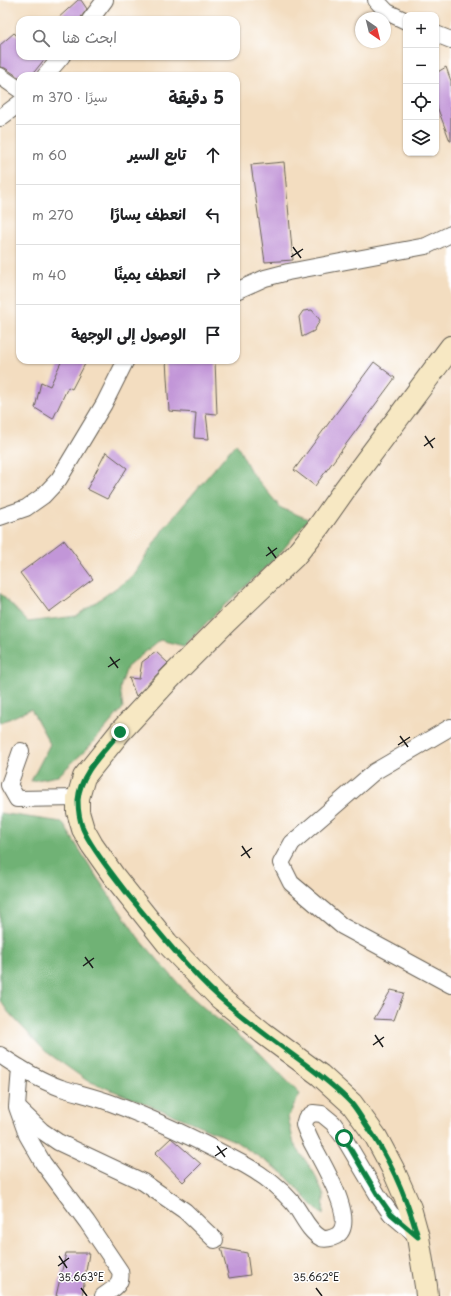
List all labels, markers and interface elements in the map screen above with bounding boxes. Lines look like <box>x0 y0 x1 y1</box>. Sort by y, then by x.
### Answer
north arrow <box>355 12 391 48</box>
map controls <box>403 12 439 156</box>
button: + <box>403 12 439 48</box>
search box <box>16 16 240 60</box>
text: ابحث هنا <box>62 25 117 48</box>
icon: search <box>30 27 52 49</box>
button: − <box>403 48 439 84</box>
text: 5 دقيقة <box>168 84 224 110</box>
button: locate <box>403 84 439 120</box>
text: سيرًا · 370 m <box>32 87 108 106</box>
button: layers <box>403 120 439 156</box>
text: تابع السير <box>128 142 186 165</box>
icon: ahead <box>202 144 224 166</box>
text: 60 m <box>32 145 67 164</box>
text: انعطف يسارًا <box>110 202 186 225</box>
icon: left <box>202 204 224 226</box>
text: 270 m <box>32 205 74 224</box>
text: انعطف يمينًا <box>114 262 186 285</box>
icon: right <box>202 264 224 286</box>
text: 40 m <box>32 265 66 284</box>
text: الوصول إلى الوجهة <box>71 322 186 345</box>
icon: arrive <box>202 324 224 346</box>
route end <box>111 723 129 741</box>
route start <box>335 1129 353 1147</box>
text: 35.663°E <box>58 1269 104 1284</box>
text: 35.662°E <box>293 1269 339 1284</box>

